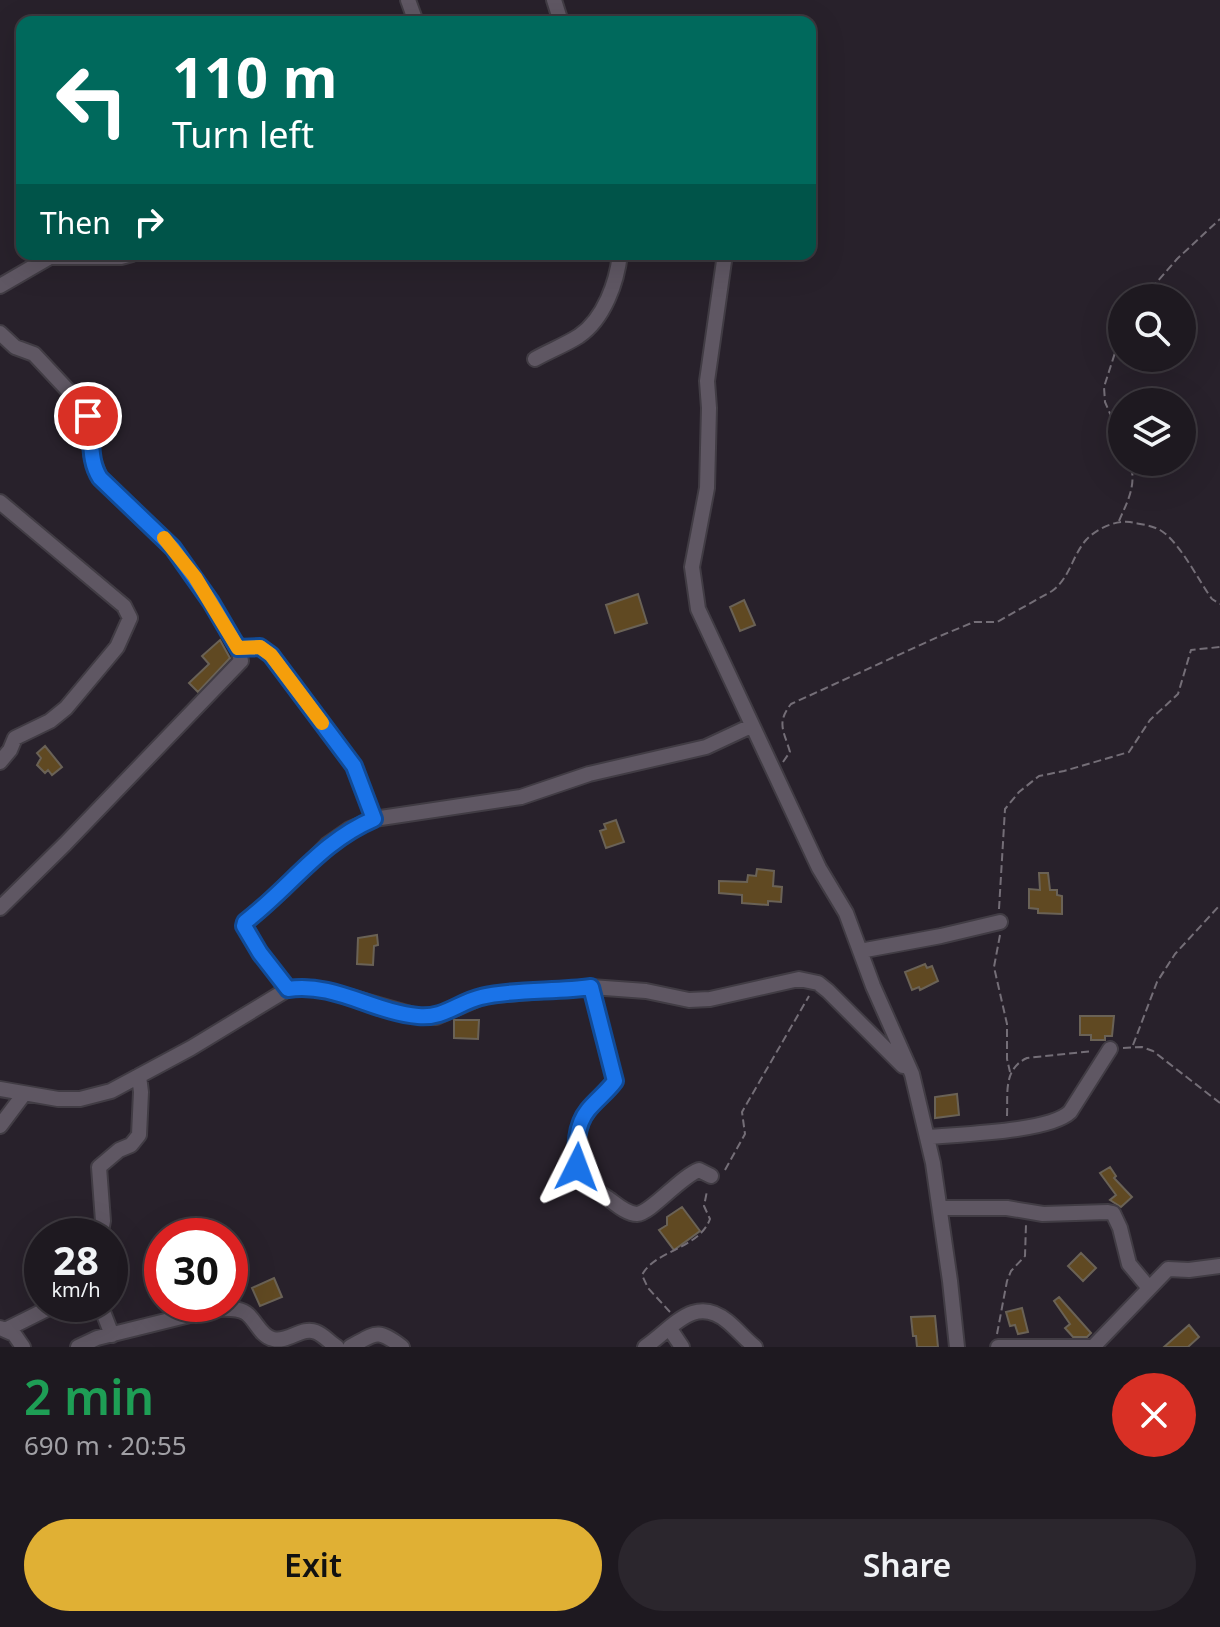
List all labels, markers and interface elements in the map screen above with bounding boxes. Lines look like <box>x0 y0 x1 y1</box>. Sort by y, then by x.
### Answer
text: 110 m <box>172 38 337 114</box>
icon: left <box>40 48 144 152</box>
text: Turn left <box>172 110 314 159</box>
icon: right <box>127 200 171 244</box>
text: Then <box>40 202 111 243</box>
map controls <box>1108 284 1196 476</box>
button: search <box>1108 284 1196 372</box>
pin <box>54 382 122 450</box>
button: layers <box>1108 388 1196 476</box>
icon: arrive <box>66 394 110 438</box>
position arrow <box>535 1125 619 1209</box>
speed limit sign: 30 <box>144 1218 248 1322</box>
text: 28 <box>53 1232 99 1287</box>
text: km/h <box>51 1276 101 1303</box>
text: 2 min <box>24 1364 154 1429</box>
button: close <box>1112 1373 1196 1457</box>
text: 690 m · 20:55 <box>24 1427 187 1463</box>
button: Exit <box>24 1519 602 1611</box>
button: Share <box>618 1519 1196 1611</box>

